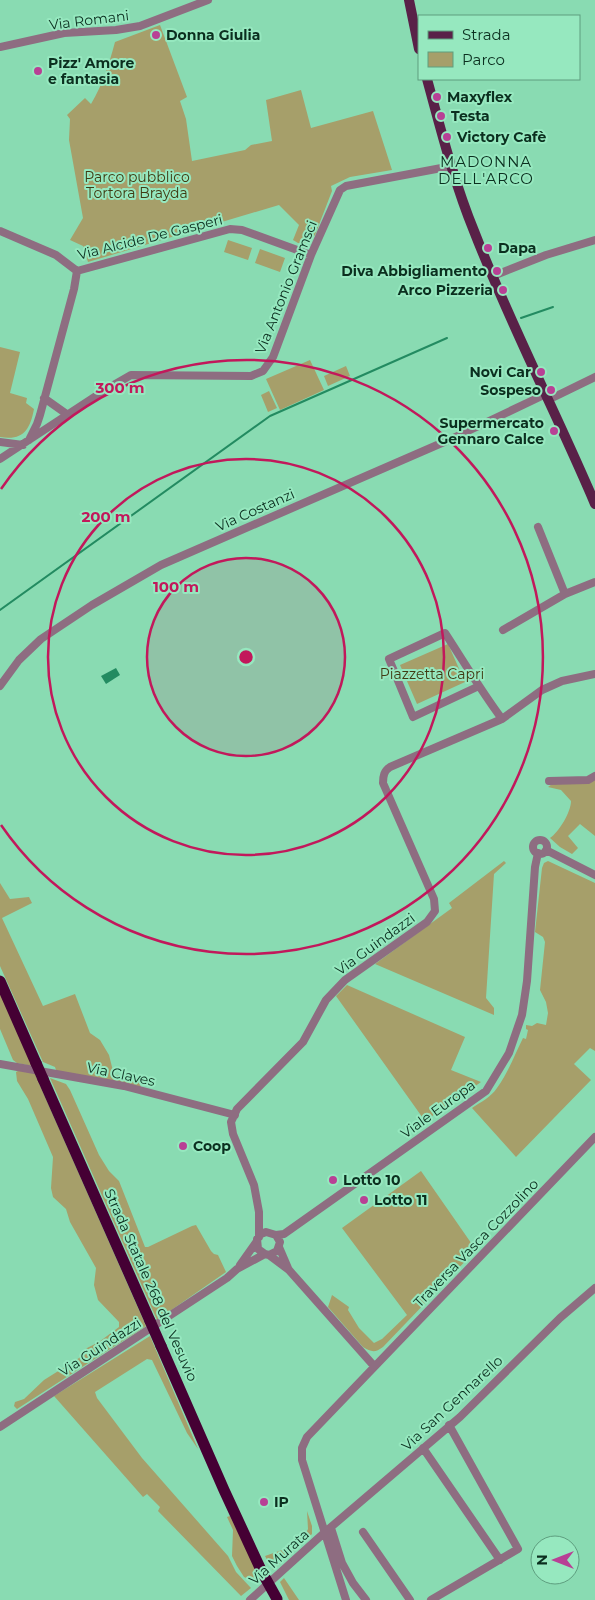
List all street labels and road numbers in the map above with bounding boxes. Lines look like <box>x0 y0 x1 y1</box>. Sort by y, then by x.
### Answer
street label: Via Romani <box>48 6 130 34</box>
street label: Via Alcide De Gasperi <box>76 210 224 264</box>
street label: Via Antonio Gramsci <box>251 218 321 356</box>
street label: Via Costanzi <box>213 485 297 535</box>
street label: Via Guindazzi <box>331 909 419 979</box>
street label: Via Claves <box>85 1058 157 1090</box>
street label: Viale Europa <box>397 1076 479 1142</box>
street label: Traversa Vasca Cozzolino <box>410 1175 542 1311</box>
street label: Strada Statale 268 del Vesuvio <box>100 1186 202 1384</box>
street label: Via Guindazzi <box>55 1314 145 1380</box>
street label: Via San Gennarello <box>398 1351 507 1455</box>
street label: Via Murata <box>245 1525 313 1589</box>

